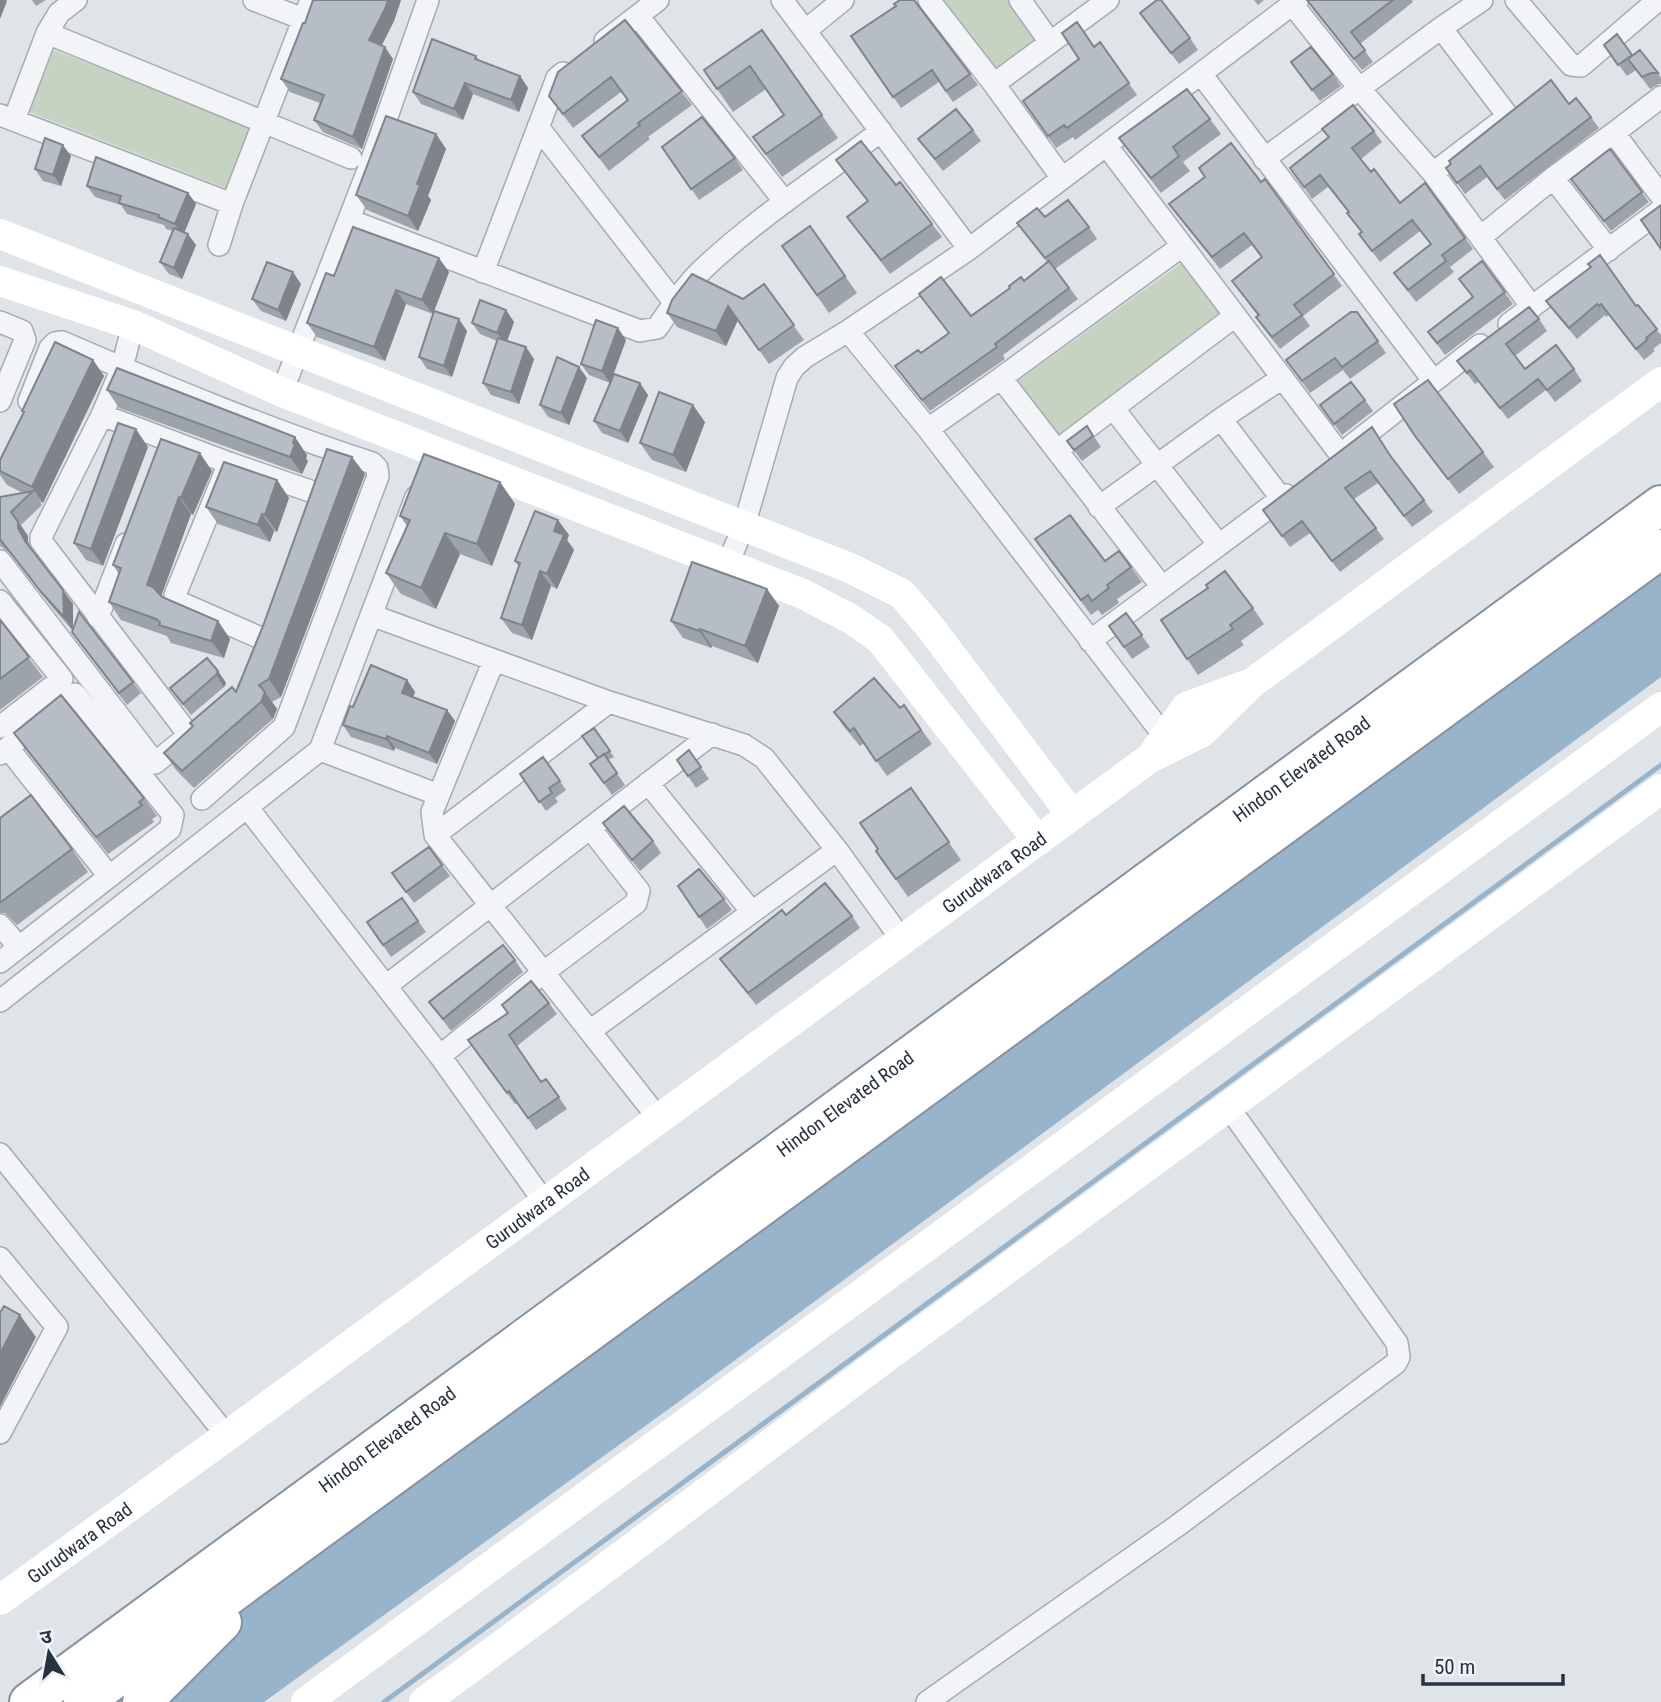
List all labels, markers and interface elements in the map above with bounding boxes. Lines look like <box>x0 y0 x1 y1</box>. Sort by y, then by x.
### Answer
street label: Hindon Elevated Road <box>1229 711 1375 827</box>
street label: Gurudwara Road <box>938 827 1051 919</box>
street label: Hindon Elevated Road <box>772 1046 918 1162</box>
street label: Gurudwara Road <box>481 1163 594 1254</box>
street label: Hindon Elevated Road <box>314 1382 460 1498</box>
street label: Gurudwara Road <box>23 1498 136 1588</box>
north arrow <box>14 1618 84 1688</box>
text: उ <box>38 1624 54 1649</box>
scale bar <box>1423 1642 1563 1686</box>
text: 50 m <box>1434 1655 1475 1679</box>

